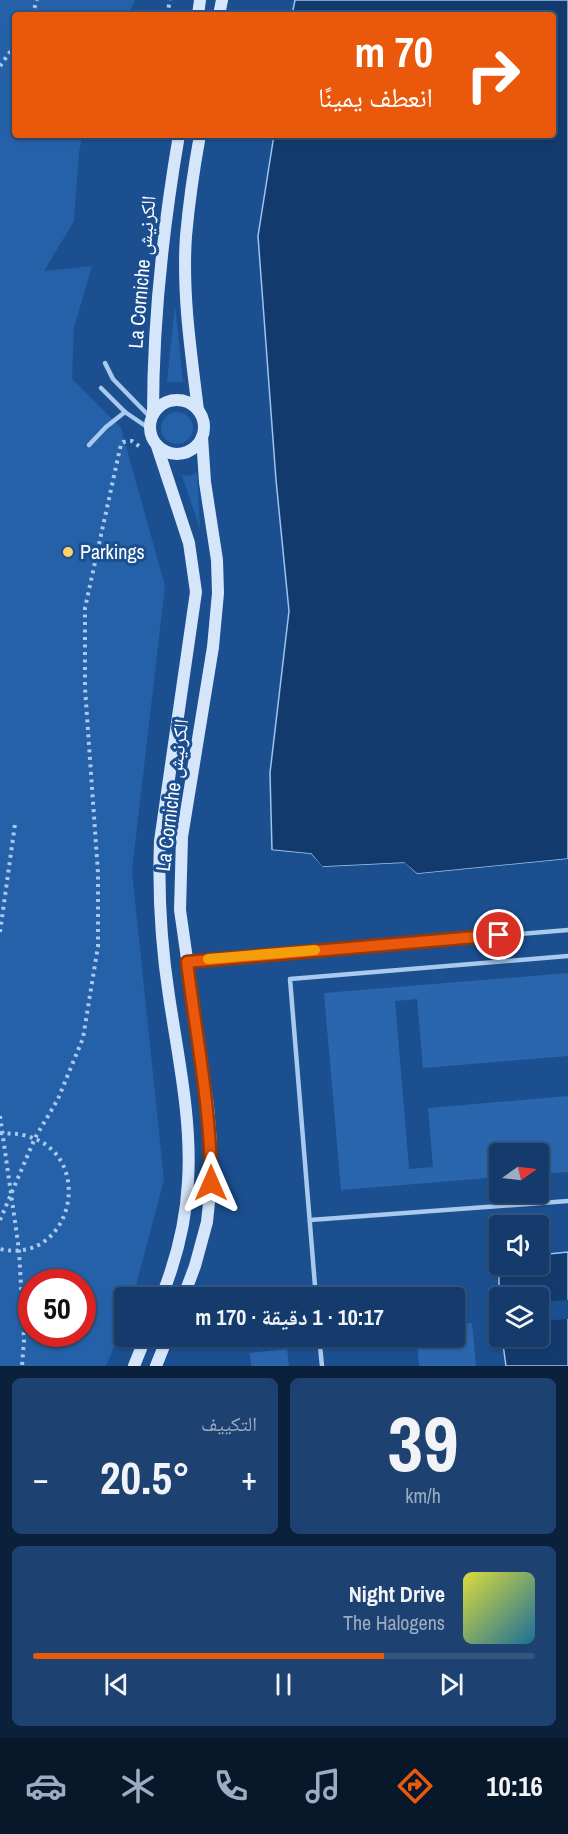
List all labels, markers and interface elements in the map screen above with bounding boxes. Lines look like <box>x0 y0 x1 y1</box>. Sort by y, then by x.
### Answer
text: 70 m <box>354 24 433 80</box>
icon: right <box>454 36 532 114</box>
text: انعطف يمينًا <box>318 79 433 115</box>
street label: La Corniche الكرنيش <box>121 194 162 349</box>
place label: Parkings <box>80 538 145 565</box>
marker: Parkings <box>61 545 75 559</box>
street label: La Corniche الكرنيش <box>149 717 194 873</box>
pin <box>473 909 524 960</box>
icon: arrive <box>482 918 515 951</box>
north arrow <box>489 1143 549 1203</box>
map controls <box>489 1143 549 1347</box>
position arrow <box>179 1151 243 1215</box>
button: sound <box>489 1215 549 1275</box>
speed limit sign: 50 <box>18 1269 96 1347</box>
button: layers <box>489 1287 549 1347</box>
text: 10:17 · 1 دقيقة · 170 m <box>195 1302 384 1332</box>
text: 39 <box>387 1390 459 1495</box>
text: التكييف <box>201 1410 257 1437</box>
text: 20.5° <box>100 1447 190 1508</box>
text: − <box>33 1456 49 1500</box>
text: + <box>241 1456 257 1500</box>
text: km/h <box>405 1482 441 1509</box>
text: Night Drive <box>349 1579 445 1609</box>
text: The Halogens <box>343 1609 445 1636</box>
icon: previous <box>100 1668 133 1701</box>
icon: pause <box>267 1668 300 1701</box>
icon: next <box>435 1668 468 1701</box>
icon: car <box>25 1765 67 1807</box>
icon: climate <box>117 1765 159 1807</box>
icon: phone <box>210 1765 252 1807</box>
icon: music <box>302 1765 344 1807</box>
icon: directions <box>394 1765 436 1807</box>
text: 10:16 <box>486 1768 543 1804</box>

